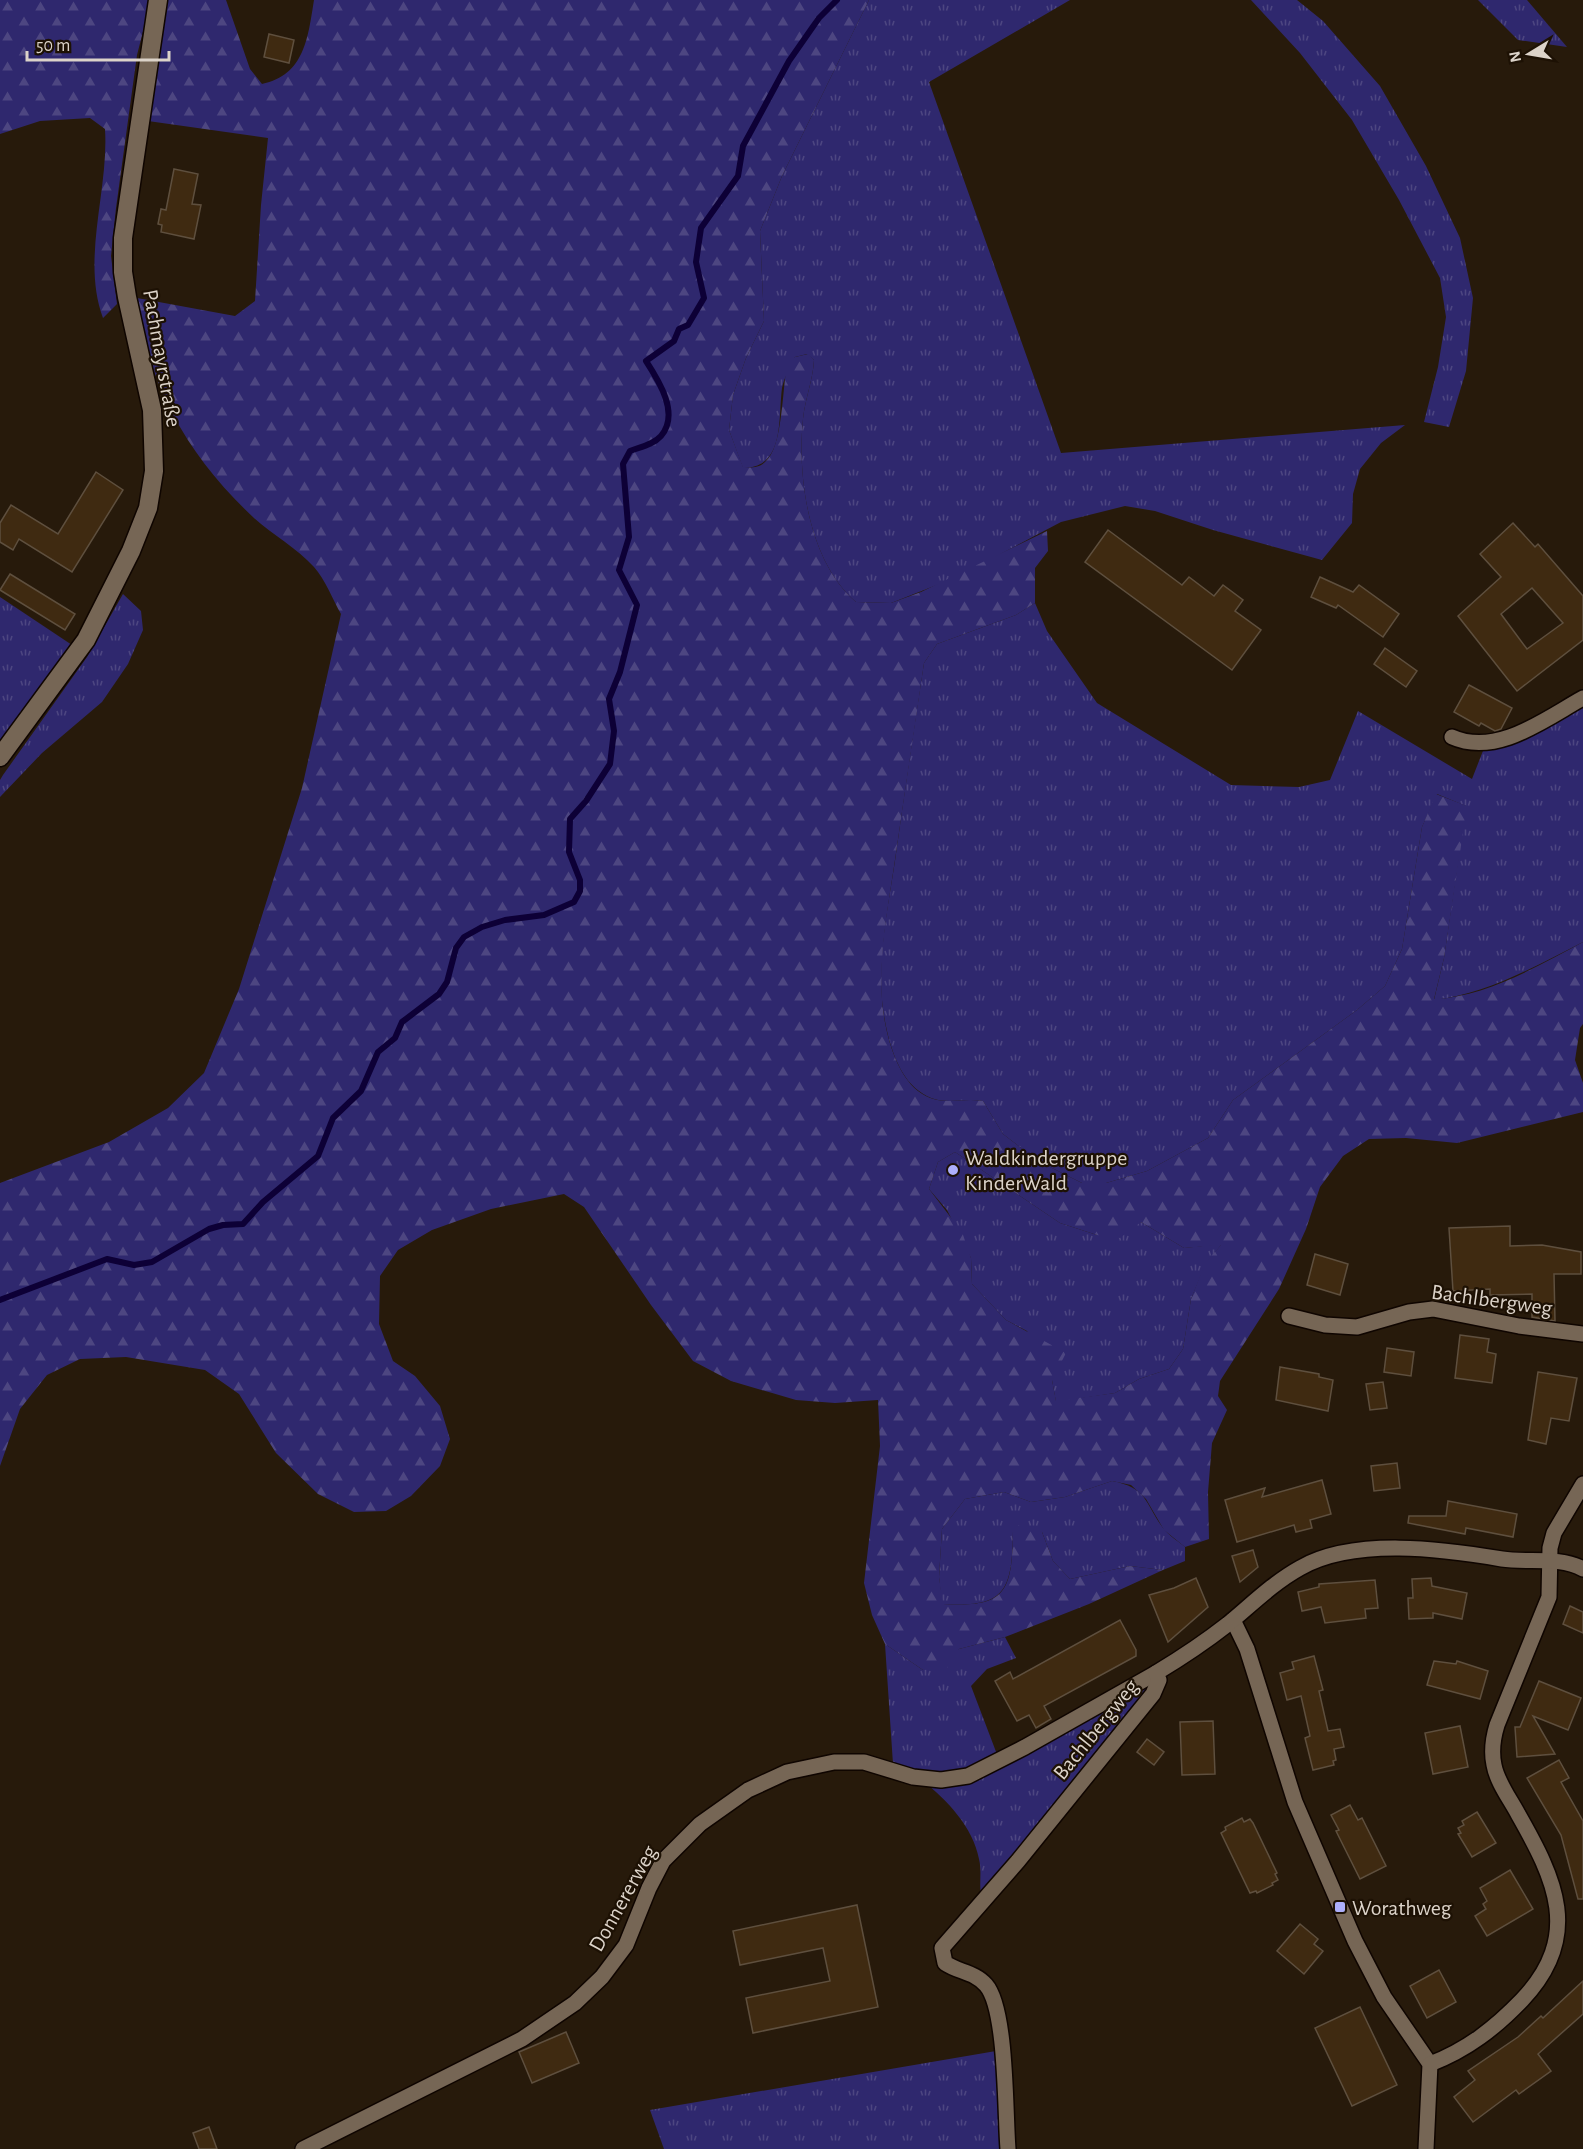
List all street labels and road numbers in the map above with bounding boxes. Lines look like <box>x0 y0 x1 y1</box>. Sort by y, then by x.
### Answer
street label: Pachmayrstraße <box>139 288 185 429</box>
street label: Bachlbergweg <box>1430 1281 1554 1319</box>
street label: Bachlbergweg <box>1049 1675 1143 1784</box>
street label: Donnererweg <box>585 1842 661 1955</box>

